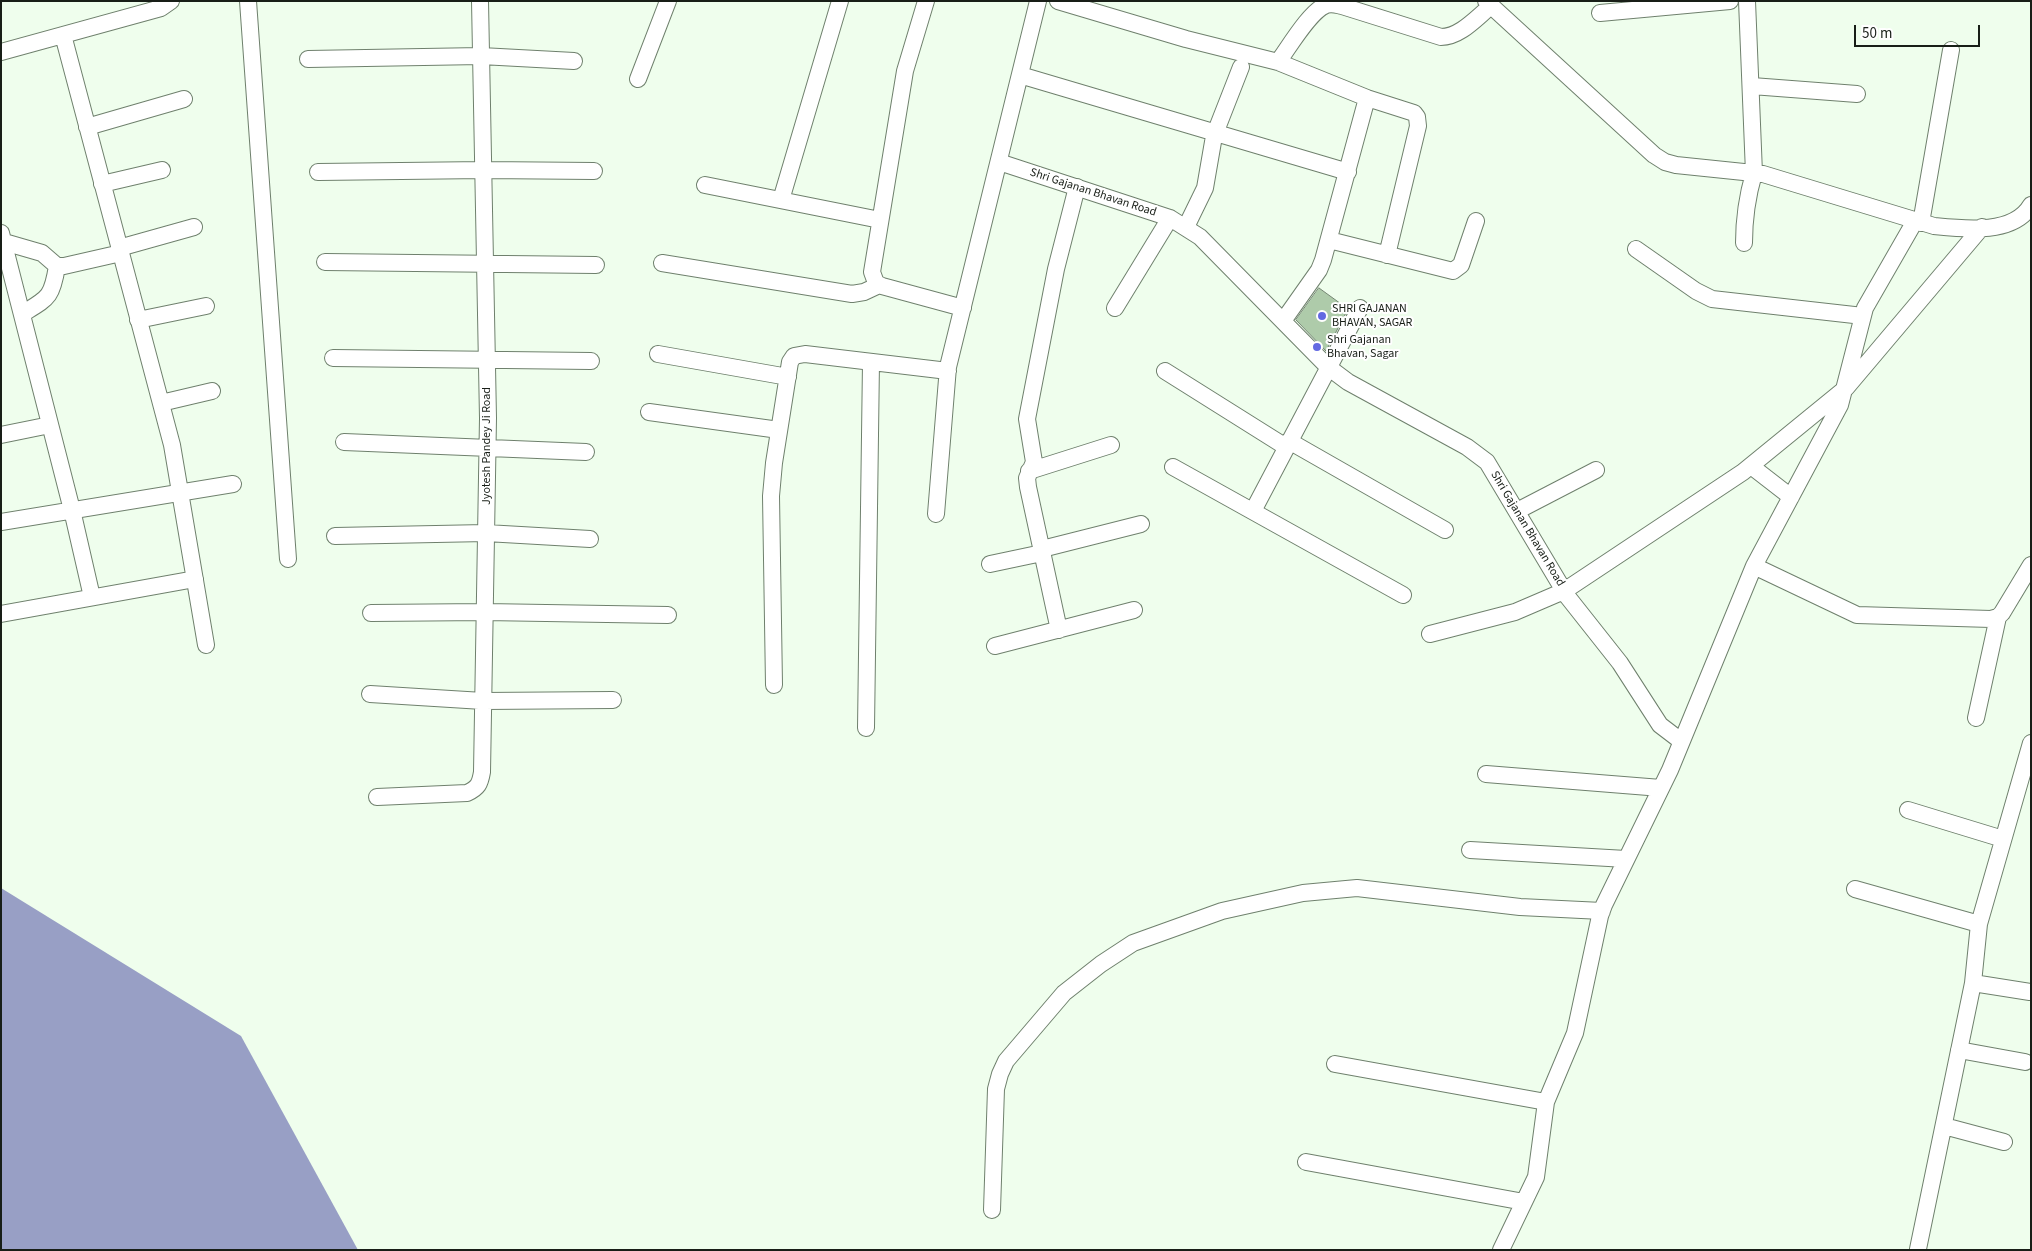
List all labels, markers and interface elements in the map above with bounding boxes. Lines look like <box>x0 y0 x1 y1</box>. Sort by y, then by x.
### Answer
scale bar <box>1857 15 1983 47</box>
text: 50 m <box>1862 23 1892 44</box>
street label: Shri Gajanan Bhavan Road <box>1028 166 1158 220</box>
place label: SHRI GAJANAN BHAVAN, SAGAR <box>1332 302 1412 330</box>
marker: SHRI GAJANAN BHAVAN, SAGAR <box>1316 310 1328 322</box>
place label: Shri Gajanan Bhavan, Sagar <box>1327 333 1399 361</box>
marker: Shri Gajanan Bhavan, Sagar <box>1311 341 1323 353</box>
street label: Jyotesh Pandey Ji Road <box>480 387 494 505</box>
street label: Shri Gajanan Bhavan Road <box>1487 469 1567 589</box>

